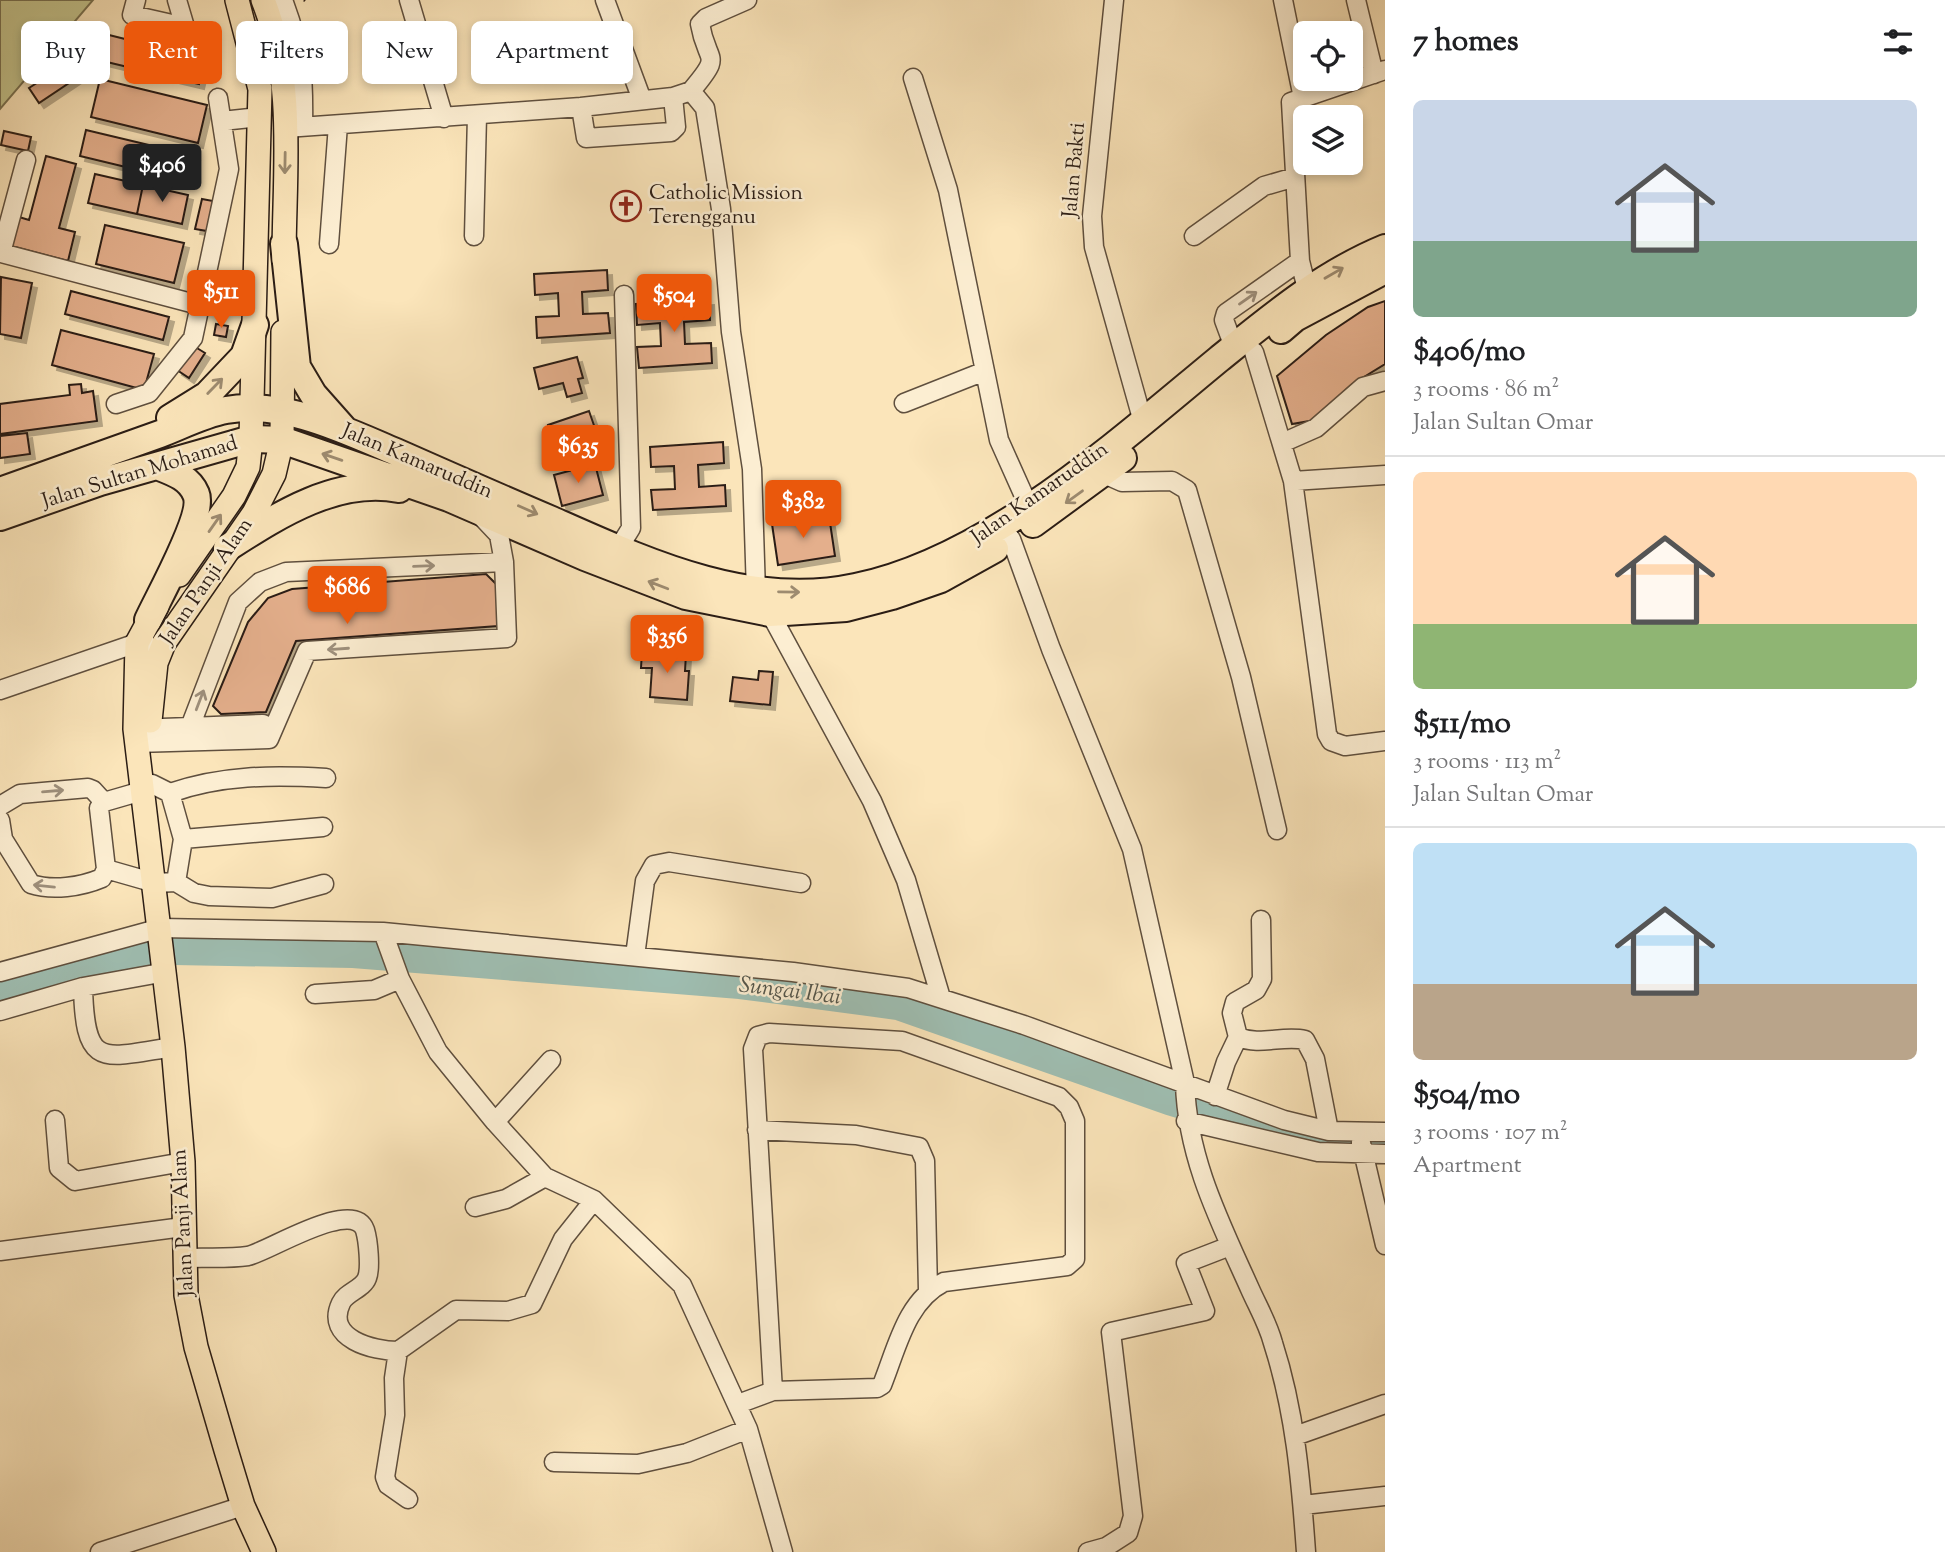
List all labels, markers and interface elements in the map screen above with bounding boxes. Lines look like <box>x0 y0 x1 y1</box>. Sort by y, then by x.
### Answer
chip: Buy <box>21 21 110 84</box>
chip: Rent <box>124 21 222 84</box>
chip: Filters <box>236 21 348 84</box>
chip: New <box>362 21 457 84</box>
chip: Apartment <box>471 21 633 84</box>
map controls <box>1293 21 1363 175</box>
button: locate <box>1293 21 1363 91</box>
text: 7 homes <box>1413 21 1518 64</box>
icon: filters <box>1879 23 1917 61</box>
button: layers <box>1293 105 1363 175</box>
street label: Jalan Bakti <box>1056 121 1094 220</box>
pin: $406 <box>121 144 203 204</box>
icon: home <box>1602 145 1728 271</box>
text: $406 <box>138 150 186 183</box>
one-way arrow <box>278 151 292 174</box>
place label: Catholic Mission Terengganu <box>649 179 803 233</box>
church icon: Catholic Mission Terengganu <box>609 189 643 223</box>
one-way arrow <box>1324 266 1344 280</box>
pin: $511 <box>180 270 262 330</box>
pin: $504 <box>633 274 715 334</box>
text: $511 <box>203 276 239 309</box>
text: $504 <box>653 280 695 313</box>
one-way arrow <box>1238 291 1257 305</box>
text: $406/mo <box>1413 331 1525 374</box>
text: 3 rooms · 86 m² <box>1413 374 1559 407</box>
one-way arrow <box>207 378 224 395</box>
text: Jalan Sultan Omar <box>1413 407 1593 440</box>
street label: Jalan Kamaruddin <box>336 416 497 507</box>
pin: $635 <box>537 426 619 485</box>
street label: Jalan Sultan Mohamad <box>37 429 242 517</box>
text: $635 <box>558 431 598 464</box>
street label: Jalan Kamaruddin <box>964 435 1115 553</box>
one-way arrow <box>322 450 344 462</box>
pin: $382 <box>762 480 844 540</box>
text: $382 <box>781 486 825 519</box>
one-way arrow <box>1065 489 1083 504</box>
one-way arrow <box>516 504 538 517</box>
street label: Jalan Panji Alam <box>153 512 261 652</box>
one-way arrow <box>208 514 222 533</box>
icon: home <box>1602 517 1728 643</box>
one-way arrow <box>412 559 435 572</box>
pin: $686 <box>306 566 388 626</box>
text: $686 <box>324 572 370 605</box>
one-way arrow <box>647 578 669 591</box>
one-way arrow <box>778 586 801 599</box>
pin: $356 <box>626 616 708 675</box>
text: $356 <box>647 621 687 654</box>
one-way arrow <box>327 643 350 656</box>
one-way arrow <box>195 690 208 712</box>
text: $511/mo <box>1413 703 1511 746</box>
text: 3 rooms · 113 m² <box>1413 746 1561 779</box>
text: Jalan Sultan Omar <box>1413 779 1593 812</box>
one-way arrow <box>41 784 64 797</box>
one-way arrow <box>33 879 56 892</box>
icon: home <box>1602 888 1728 1014</box>
water label: Sungai Ibai <box>737 969 843 1015</box>
text: $504/mo <box>1413 1074 1520 1117</box>
text: 3 rooms · 107 m² <box>1413 1117 1568 1150</box>
street label: Jalan Panji Alam <box>165 1148 203 1299</box>
text: Apartment <box>1413 1150 1522 1183</box>

